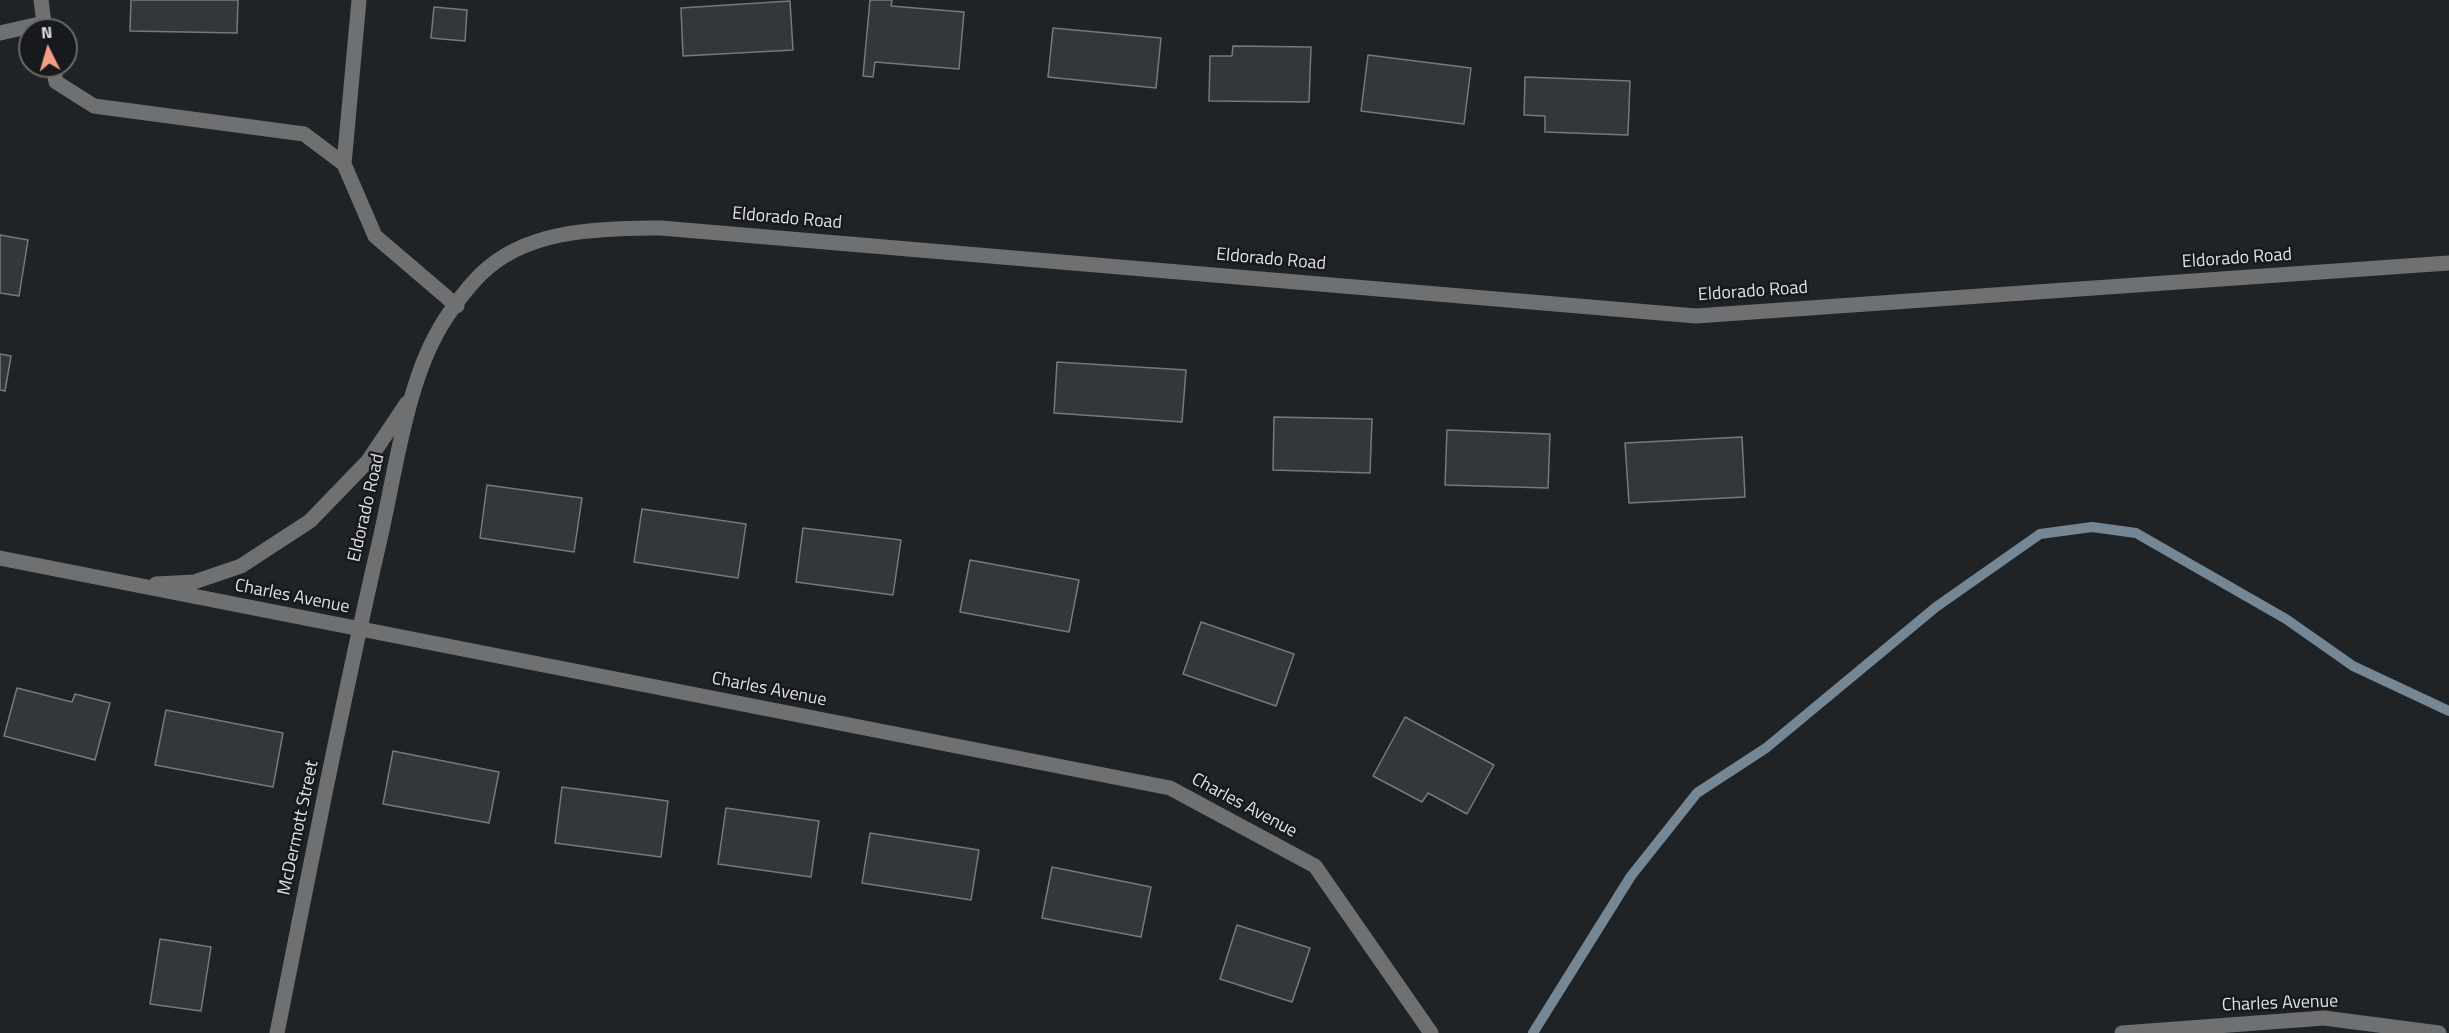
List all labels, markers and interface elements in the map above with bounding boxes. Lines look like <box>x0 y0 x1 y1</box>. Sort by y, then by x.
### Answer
north arrow <box>18 18 78 78</box>
text: N <box>40 20 53 44</box>
street label: Eldorado Road <box>731 203 843 235</box>
street label: Eldorado Road <box>1215 244 1327 276</box>
street label: Eldorado Road <box>2181 244 2293 274</box>
street label: Eldorado Road <box>1697 277 1809 307</box>
street label: Eldorado Road <box>344 452 390 564</box>
street label: Charles Avenue <box>233 575 351 619</box>
street label: Charles Avenue <box>710 668 828 712</box>
street label: McDermott Street <box>274 759 324 897</box>
street label: Charles Avenue <box>1187 769 1301 843</box>
street label: Charles Avenue <box>2221 991 2339 1017</box>

